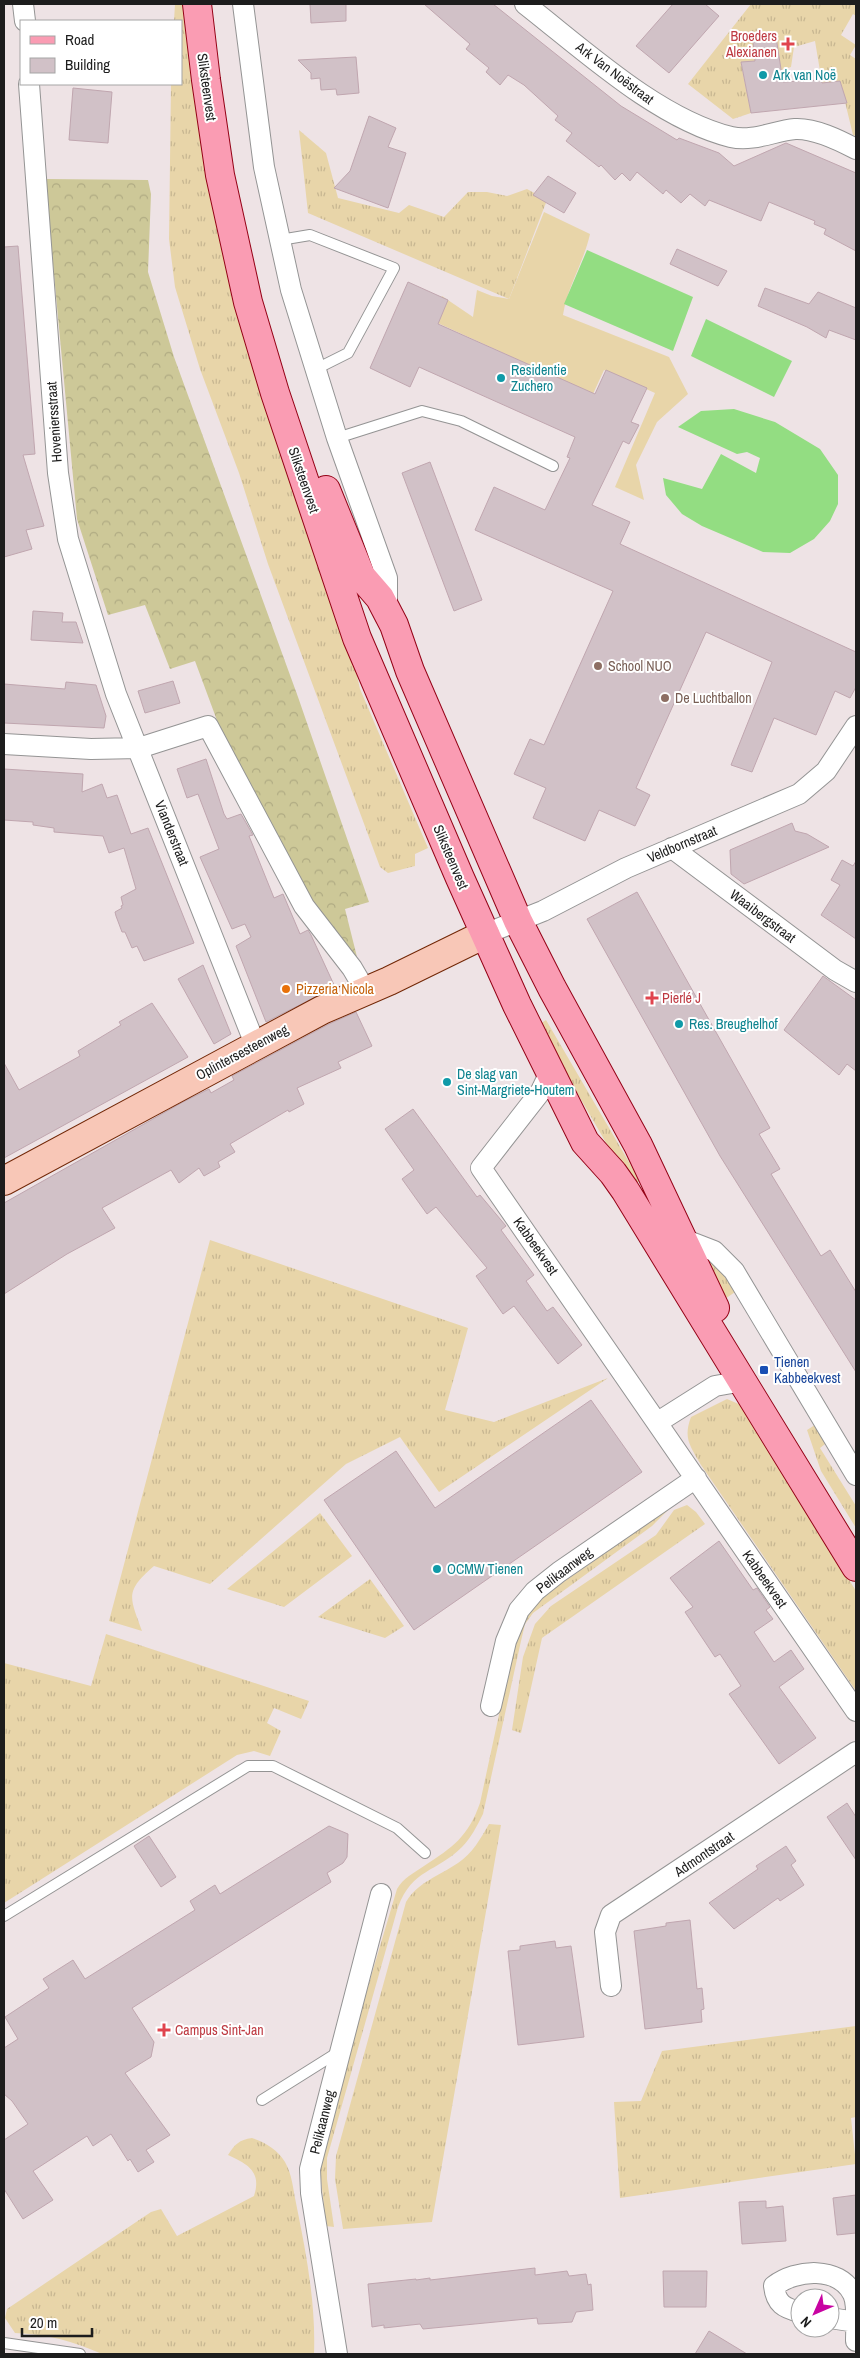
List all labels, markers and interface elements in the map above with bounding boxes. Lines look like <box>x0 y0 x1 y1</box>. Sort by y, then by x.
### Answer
legend <box>20 20 182 85</box>
place label: Broeders Alexianen <box>725 27 777 61</box>
text: Road <box>65 29 94 50</box>
street label: Ark Van Noëstraat <box>572 37 658 108</box>
marker: Broeders Alexianen <box>781 37 795 51</box>
street label: Sliksteenvest <box>193 52 221 122</box>
text: Building <box>65 54 110 75</box>
place label: Ark van Noë <box>772 66 836 84</box>
marker: Ark van Noë <box>757 69 769 81</box>
place label: Residentie Zuchero <box>511 361 567 395</box>
marker: Residentie Zuchero <box>495 372 507 384</box>
street label: Hoveniersstraat <box>42 381 66 463</box>
street label: Sliksteenvest <box>284 445 324 515</box>
place label: School NUO <box>608 657 672 675</box>
marker: School NUO <box>592 660 604 672</box>
place label: De Luchtballon <box>675 689 752 707</box>
marker: De Luchtballon <box>659 692 671 704</box>
street label: Vianderstraat <box>151 798 193 868</box>
street label: Veldbornstraat <box>644 821 720 867</box>
street label: Sliksteenvest <box>429 822 473 892</box>
street label: Waaibergstraat <box>726 885 800 947</box>
place label: Pizzeria Nicola <box>296 980 374 998</box>
marker: Pizzeria Nicola <box>280 983 292 995</box>
place label: Pierlé J <box>662 989 701 1007</box>
marker: Pierlé J <box>646 992 658 1004</box>
place label: Res. Breughelhof <box>689 1015 779 1033</box>
marker: Res. Breughelhof <box>673 1018 685 1030</box>
street label: Oplintersesteenweg <box>193 1020 292 1084</box>
place label: De slag van Sint-Margriete-Houtem <box>457 1065 574 1099</box>
marker: De slag van Sint-Margriete-Houtem <box>441 1076 453 1088</box>
street label: Kabbeekvest <box>510 1214 562 1278</box>
place label: Tienen Kabbeekvest <box>774 1353 840 1387</box>
marker: Tienen Kabbeekvest <box>758 1364 770 1376</box>
street label: Pelikaanweg <box>532 1543 596 1597</box>
street label: Kabbeekvest <box>739 1547 791 1611</box>
place label: OCMW Tienen <box>447 1560 523 1578</box>
marker: OCMW Tienen <box>431 1563 443 1575</box>
street label: Admontstraat <box>670 1827 737 1881</box>
place label: Campus Sint-Jan <box>175 2021 264 2039</box>
marker: Campus Sint-Jan <box>157 2023 171 2037</box>
street label: Pelikaanweg <box>305 2087 339 2156</box>
north arrow <box>790 2288 840 2338</box>
scale bar <box>22 2306 92 2338</box>
text: 20 m <box>30 2312 57 2333</box>
text: N <box>797 2313 815 2331</box>

